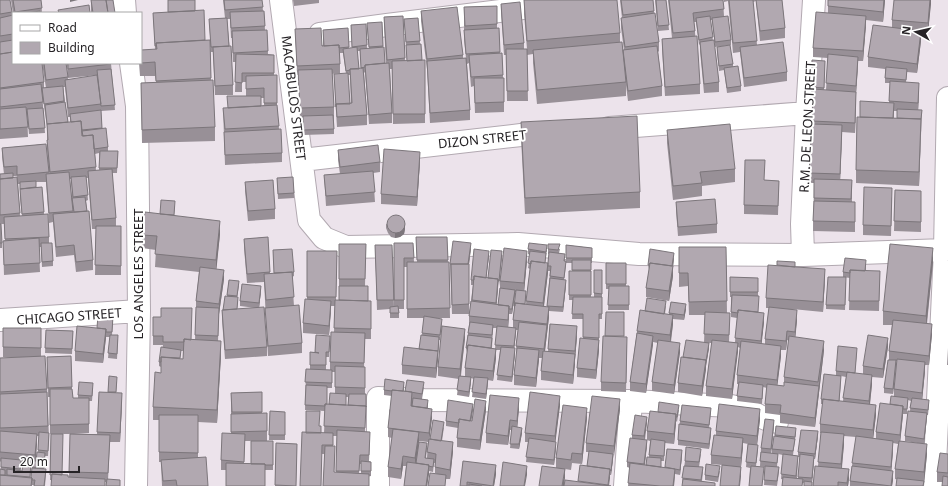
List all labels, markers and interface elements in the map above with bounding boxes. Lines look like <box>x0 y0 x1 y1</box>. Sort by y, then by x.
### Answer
legend <box>12 12 142 64</box>
north arrow <box>896 12 936 52</box>
text: Road <box>48 19 77 36</box>
text: N <box>898 25 914 36</box>
street label: MACABULOS STREET <box>277 35 311 162</box>
text: Building <box>48 39 95 56</box>
street label: R.M. DE LEON STREET <box>795 60 819 193</box>
street label: DIZON STREET <box>437 125 528 153</box>
street label: LOS ANGELES STREET <box>129 208 147 339</box>
street label: CHICAGO STREET <box>16 303 123 329</box>
scale bar <box>14 448 79 474</box>
text: 20 m <box>20 453 48 470</box>

